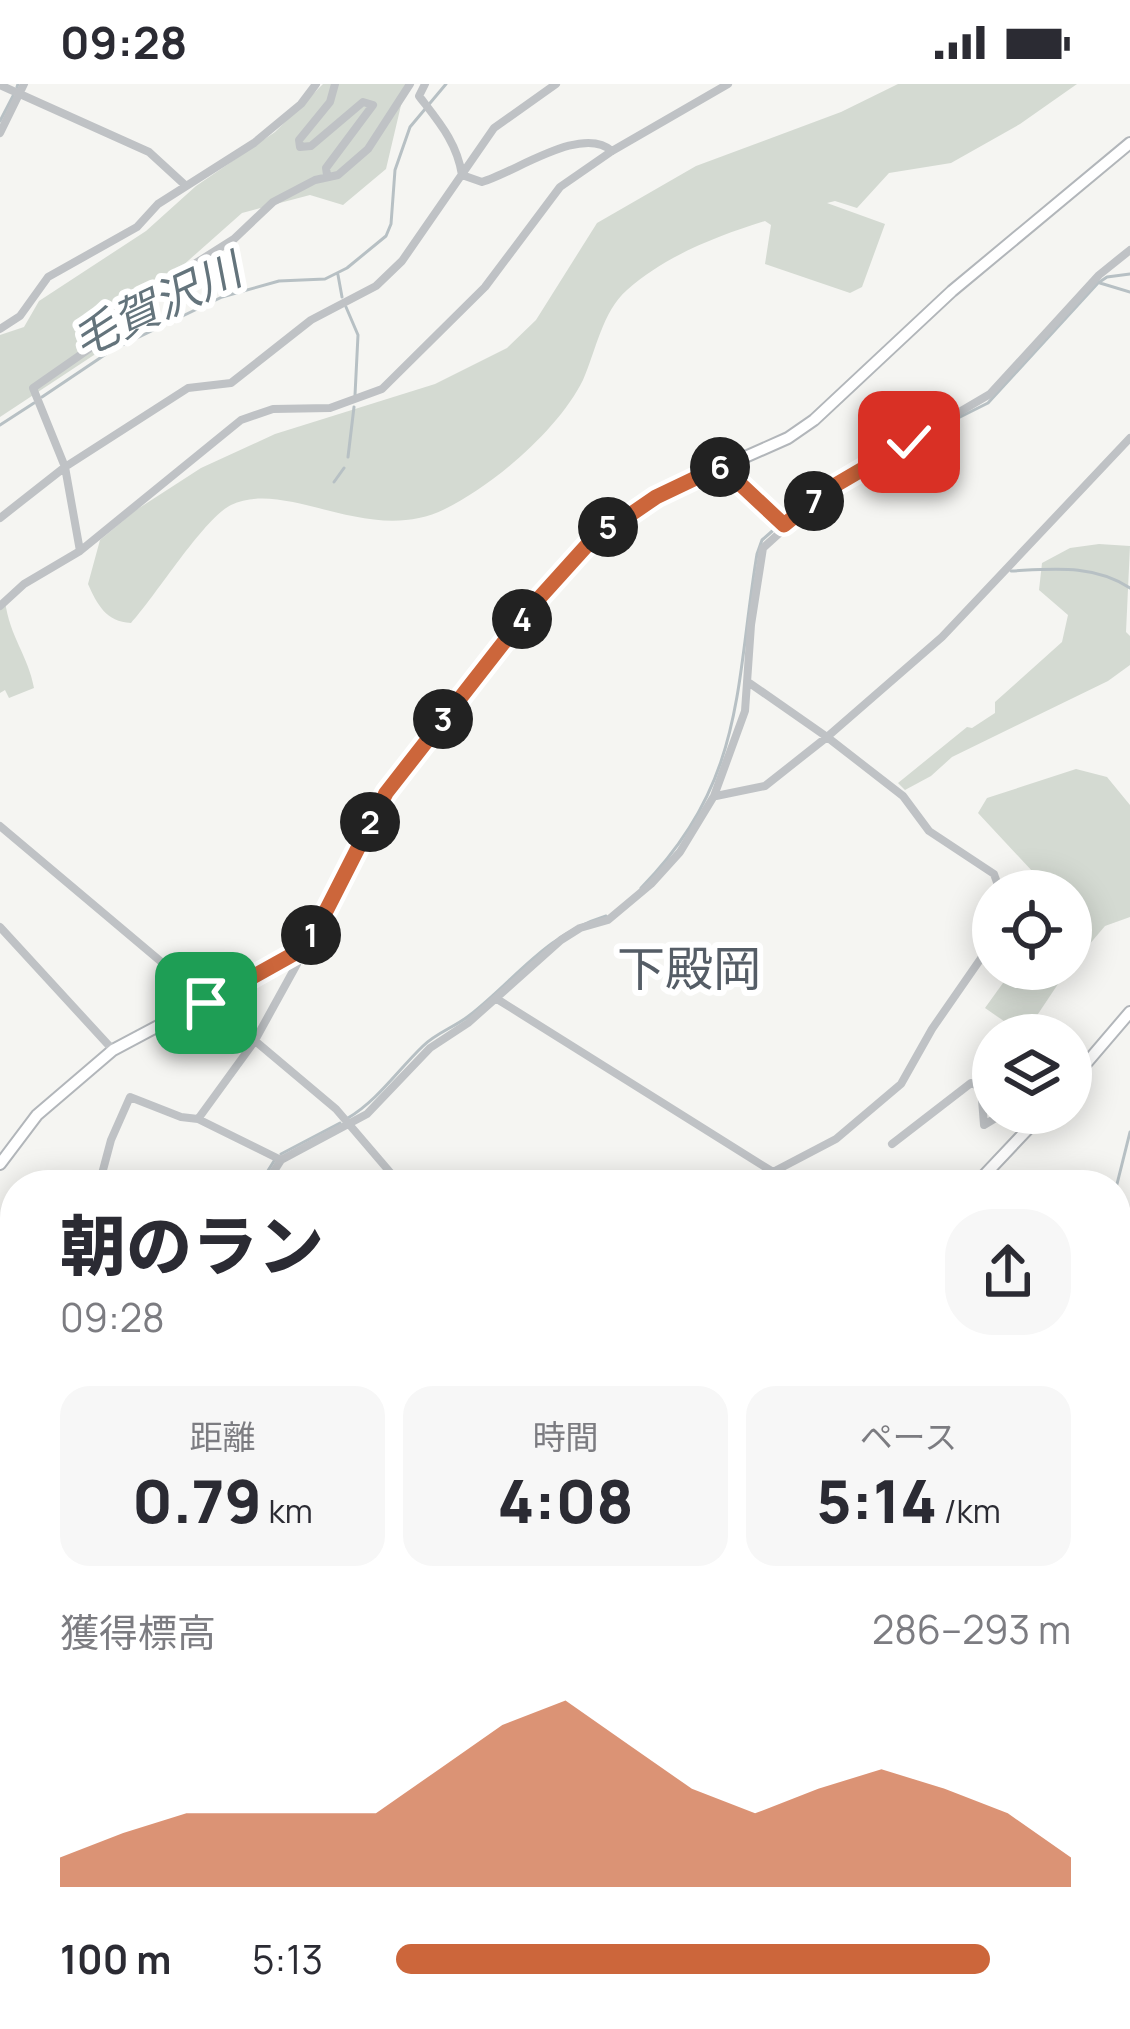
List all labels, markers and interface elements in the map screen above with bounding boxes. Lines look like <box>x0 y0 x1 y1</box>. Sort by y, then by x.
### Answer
text: 09:28 <box>60 11 187 73</box>
water label: 毛賀沢川 <box>61 236 254 370</box>
pin <box>858 391 960 493</box>
icon: check <box>876 409 942 475</box>
pin: 6 <box>690 437 750 497</box>
text: 6 <box>710 444 730 489</box>
pin: 7 <box>784 471 844 531</box>
text: 7 <box>805 478 823 523</box>
pin: 5 <box>578 497 638 557</box>
text: 5 <box>598 504 618 549</box>
pin: 4 <box>492 589 552 649</box>
text: 4 <box>512 596 532 641</box>
pin: 3 <box>413 689 473 749</box>
text: 3 <box>433 696 453 741</box>
pin: 2 <box>340 792 400 852</box>
text: 2 <box>360 799 380 844</box>
map controls <box>972 870 1092 1134</box>
button: locate <box>972 870 1092 990</box>
pin: 1 <box>281 905 341 965</box>
text: 1 <box>304 912 318 957</box>
district label: 下殿岡 <box>617 935 761 1000</box>
pin <box>155 952 257 1054</box>
icon: arrive <box>173 970 239 1036</box>
button: layers <box>972 1014 1092 1134</box>
text: 朝のラン <box>60 1200 324 1290</box>
button: share <box>945 1209 1071 1335</box>
text: 09:28 <box>60 1290 165 1344</box>
text: 距離 <box>190 1414 256 1459</box>
text: 時間 <box>533 1414 599 1459</box>
text: ペース <box>860 1414 957 1459</box>
text: 0.79 <box>132 1459 262 1541</box>
text: 4:08 <box>497 1459 634 1541</box>
text: 5:14 <box>816 1459 937 1541</box>
text: km <box>262 1488 313 1533</box>
text: /km <box>937 1488 1001 1533</box>
text: 286–293 m <box>872 1602 1071 1656</box>
text: 獲得標高 <box>60 1605 216 1659</box>
text: 100 m <box>60 1932 171 1986</box>
text: 5:13 <box>252 1932 323 1986</box>

